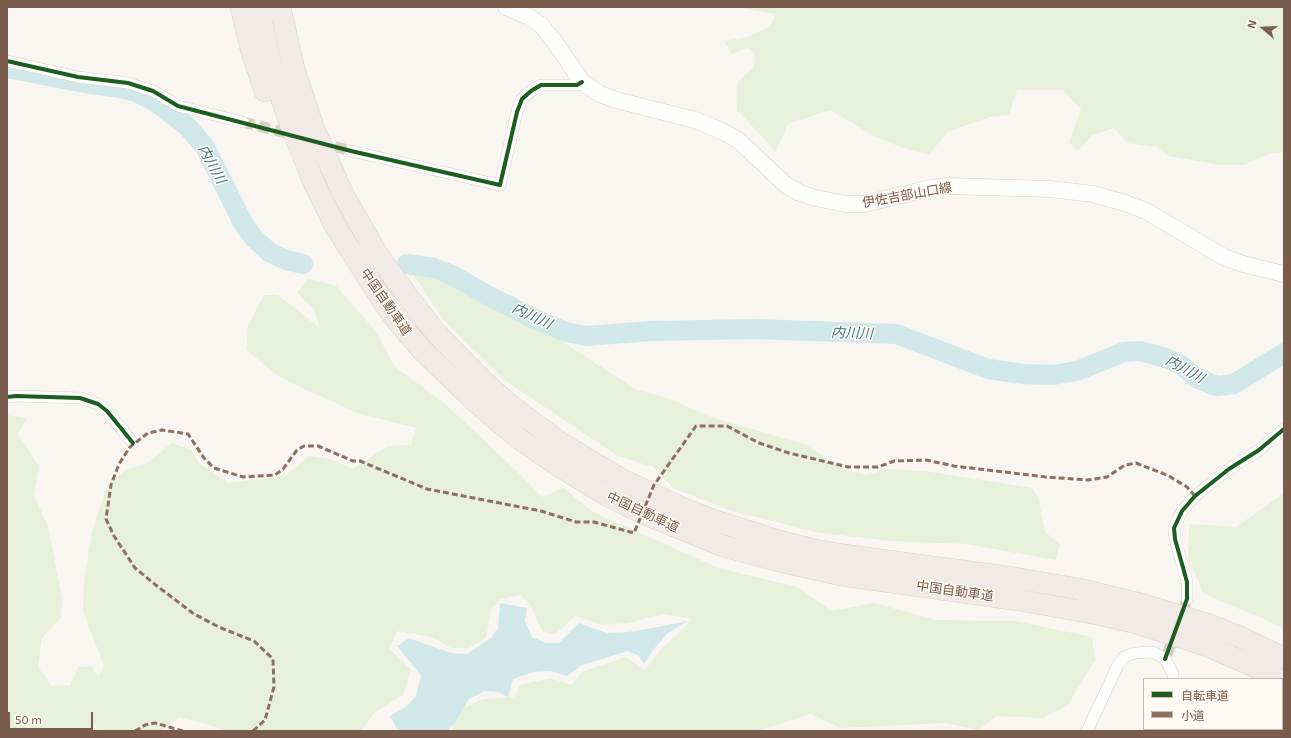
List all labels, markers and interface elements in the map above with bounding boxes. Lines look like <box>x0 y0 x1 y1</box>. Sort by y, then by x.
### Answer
north arrow <box>1243 8 1283 48</box>
text: N <box>1244 18 1259 30</box>
water label: 内川川 <box>194 142 230 186</box>
street label: 伊佐吉部山口線 <box>861 179 953 211</box>
street label: 中国自動車道 <box>357 266 415 338</box>
water label: 内川川 <box>509 300 555 332</box>
water label: 内川川 <box>831 324 873 342</box>
water label: 内川川 <box>1163 351 1207 387</box>
street label: 中国自動車道 <box>604 488 682 536</box>
street label: 中国自動車道 <box>915 578 995 604</box>
legend <box>1143 678 1283 730</box>
text: 自転車道 <box>1181 688 1229 702</box>
scale bar <box>10 704 95 730</box>
text: 小道 <box>1181 708 1205 722</box>
text: 50 m <box>15 712 42 726</box>

